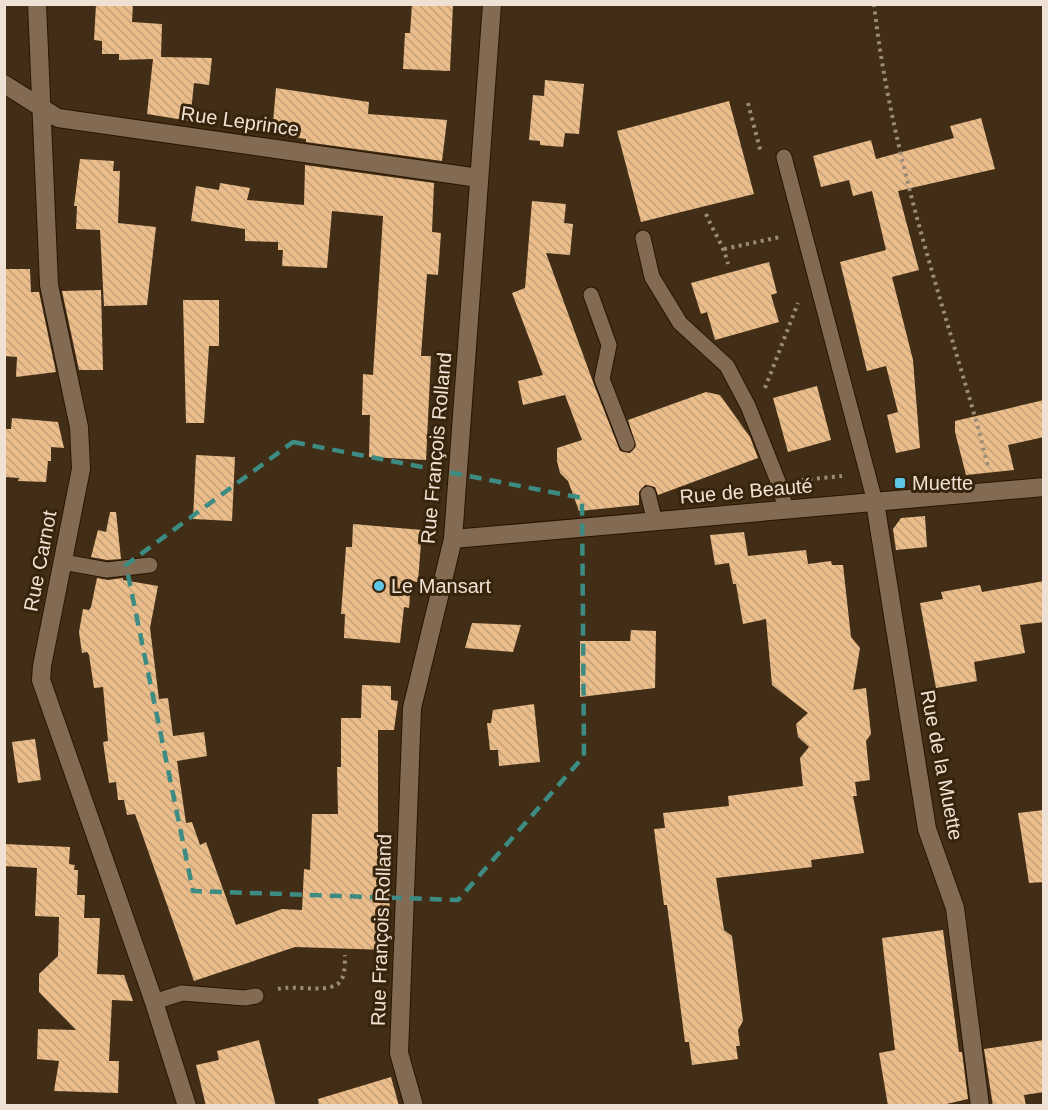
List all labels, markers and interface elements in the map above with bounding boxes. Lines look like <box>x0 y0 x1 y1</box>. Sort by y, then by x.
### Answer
street label: Rue Leprince <box>180 102 300 140</box>
street label: Rue François Rolland <box>417 351 455 545</box>
place label: Muette <box>912 472 973 494</box>
street label: Rue de Beauté <box>679 474 813 508</box>
marker: Muette <box>893 476 907 490</box>
street label: Rue Carnot <box>19 508 61 613</box>
place label: Le Mansart <box>391 575 491 597</box>
marker: Le Mansart <box>372 579 386 593</box>
street label: Rue de la Muette <box>917 688 967 842</box>
street label: Rue François Rolland <box>367 834 395 1026</box>

